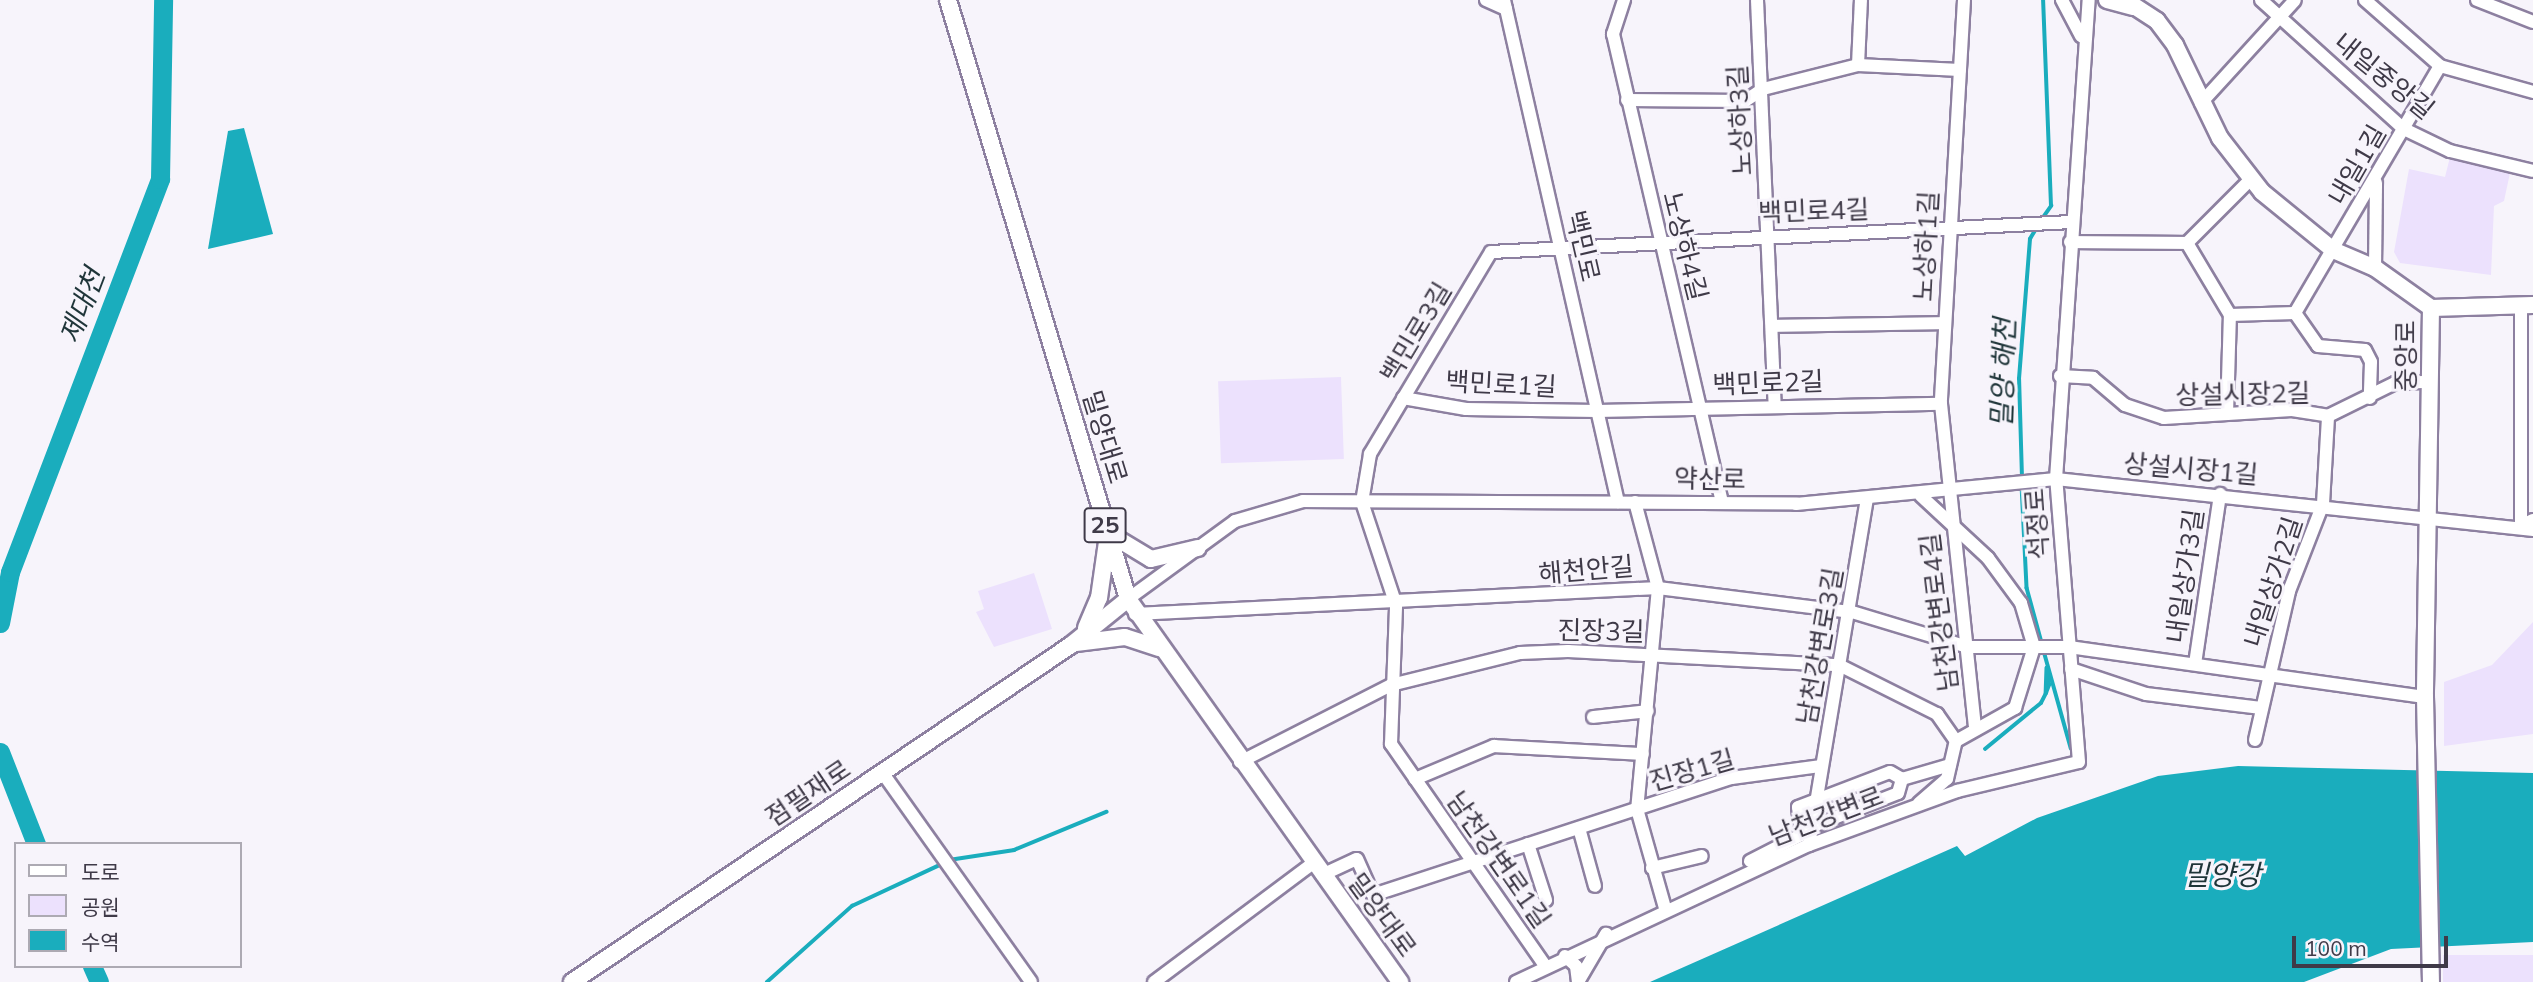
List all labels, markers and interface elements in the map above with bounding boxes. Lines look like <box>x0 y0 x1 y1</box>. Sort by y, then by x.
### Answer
street label: 내일중앙길 <box>2328 26 2440 126</box>
street label: 노상하3길 <box>1722 64 1758 176</box>
street label: 내일1길 <box>2322 119 2392 211</box>
street label: 노상하4길 <box>1656 188 1714 304</box>
street label: 노상하1길 <box>1908 190 1944 302</box>
street label: 백민로4길 <box>1758 193 1870 229</box>
street label: 백민로 <box>1560 208 1606 284</box>
water label: 제대천 <box>52 264 112 348</box>
street label: 백민로3길 <box>1374 276 1458 388</box>
water label: 밀양 해천 <box>1984 317 2022 429</box>
street label: 중앙로 <box>2390 320 2422 392</box>
street label: 백민로2길 <box>1712 365 1824 401</box>
street label: 백민로1길 <box>1445 366 1557 402</box>
street label: 상설시장2길 <box>2175 377 2311 411</box>
street label: 밀양대로 <box>1076 387 1134 487</box>
street label: 상설시장1길 <box>2122 448 2260 490</box>
street label: 약산로 <box>1674 463 1746 495</box>
street label: 석정로 <box>2019 487 2055 561</box>
road number: 25 <box>1082 504 1128 546</box>
street label: 내일상가3길 <box>2160 507 2210 645</box>
street label: 내일상가2길 <box>2237 513 2309 651</box>
street label: 남천강변로4길 <box>1914 531 1964 693</box>
street label: 해천안길 <box>1537 550 1635 590</box>
street label: 남천강변로3길 <box>1791 565 1849 727</box>
street label: 진장3길 <box>1557 615 1645 647</box>
street label: 진장1길 <box>1646 743 1738 797</box>
street label: 점필재로 <box>760 753 856 833</box>
street label: 남천강변로 <box>1765 780 1887 852</box>
street label: 남천강변로1길 <box>1441 786 1557 934</box>
legend <box>14 842 242 968</box>
water label: 밀양강 <box>2183 858 2261 892</box>
text: 도로 <box>81 859 120 885</box>
street label: 밀양대로 <box>1341 867 1423 963</box>
text: 공원 <box>81 894 120 920</box>
scale bar <box>2295 922 2451 966</box>
text: 수역 <box>81 929 120 955</box>
text: 100 m <box>2305 935 2367 961</box>

